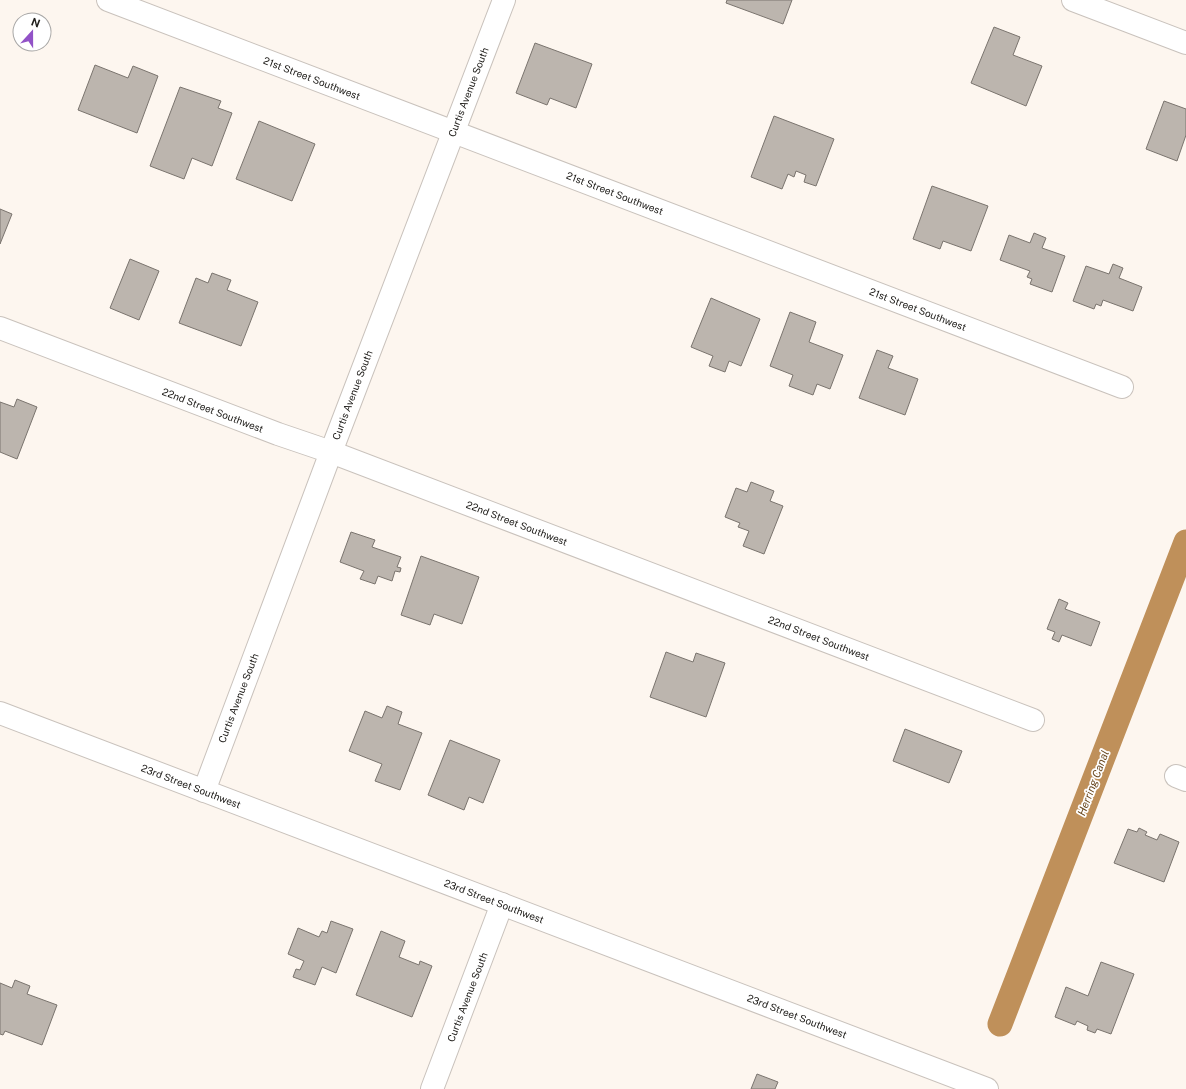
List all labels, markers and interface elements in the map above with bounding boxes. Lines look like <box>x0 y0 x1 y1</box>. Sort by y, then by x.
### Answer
north arrow <box>12 12 52 52</box>
text: N <box>29 16 42 30</box>
street label: Curtis Avenue South <box>445 45 491 138</box>
street label: 21st Street Southwest <box>262 54 362 102</box>
street label: 21st Street Southwest <box>565 169 665 217</box>
street label: 21st Street Southwest <box>868 285 968 333</box>
street label: Curtis Avenue South <box>329 348 375 441</box>
street label: 22nd Street Southwest <box>161 385 265 435</box>
street label: 22nd Street Southwest <box>465 498 569 548</box>
street label: 22nd Street Southwest <box>767 613 871 663</box>
street label: Curtis Avenue South <box>215 651 261 744</box>
water label: Herring Canal <box>1075 749 1111 817</box>
street label: 23rd Street Southwest <box>139 761 243 811</box>
street label: 23rd Street Southwest <box>442 876 546 926</box>
street label: Curtis Avenue South <box>444 950 490 1043</box>
street label: 23rd Street Southwest <box>745 991 849 1041</box>

